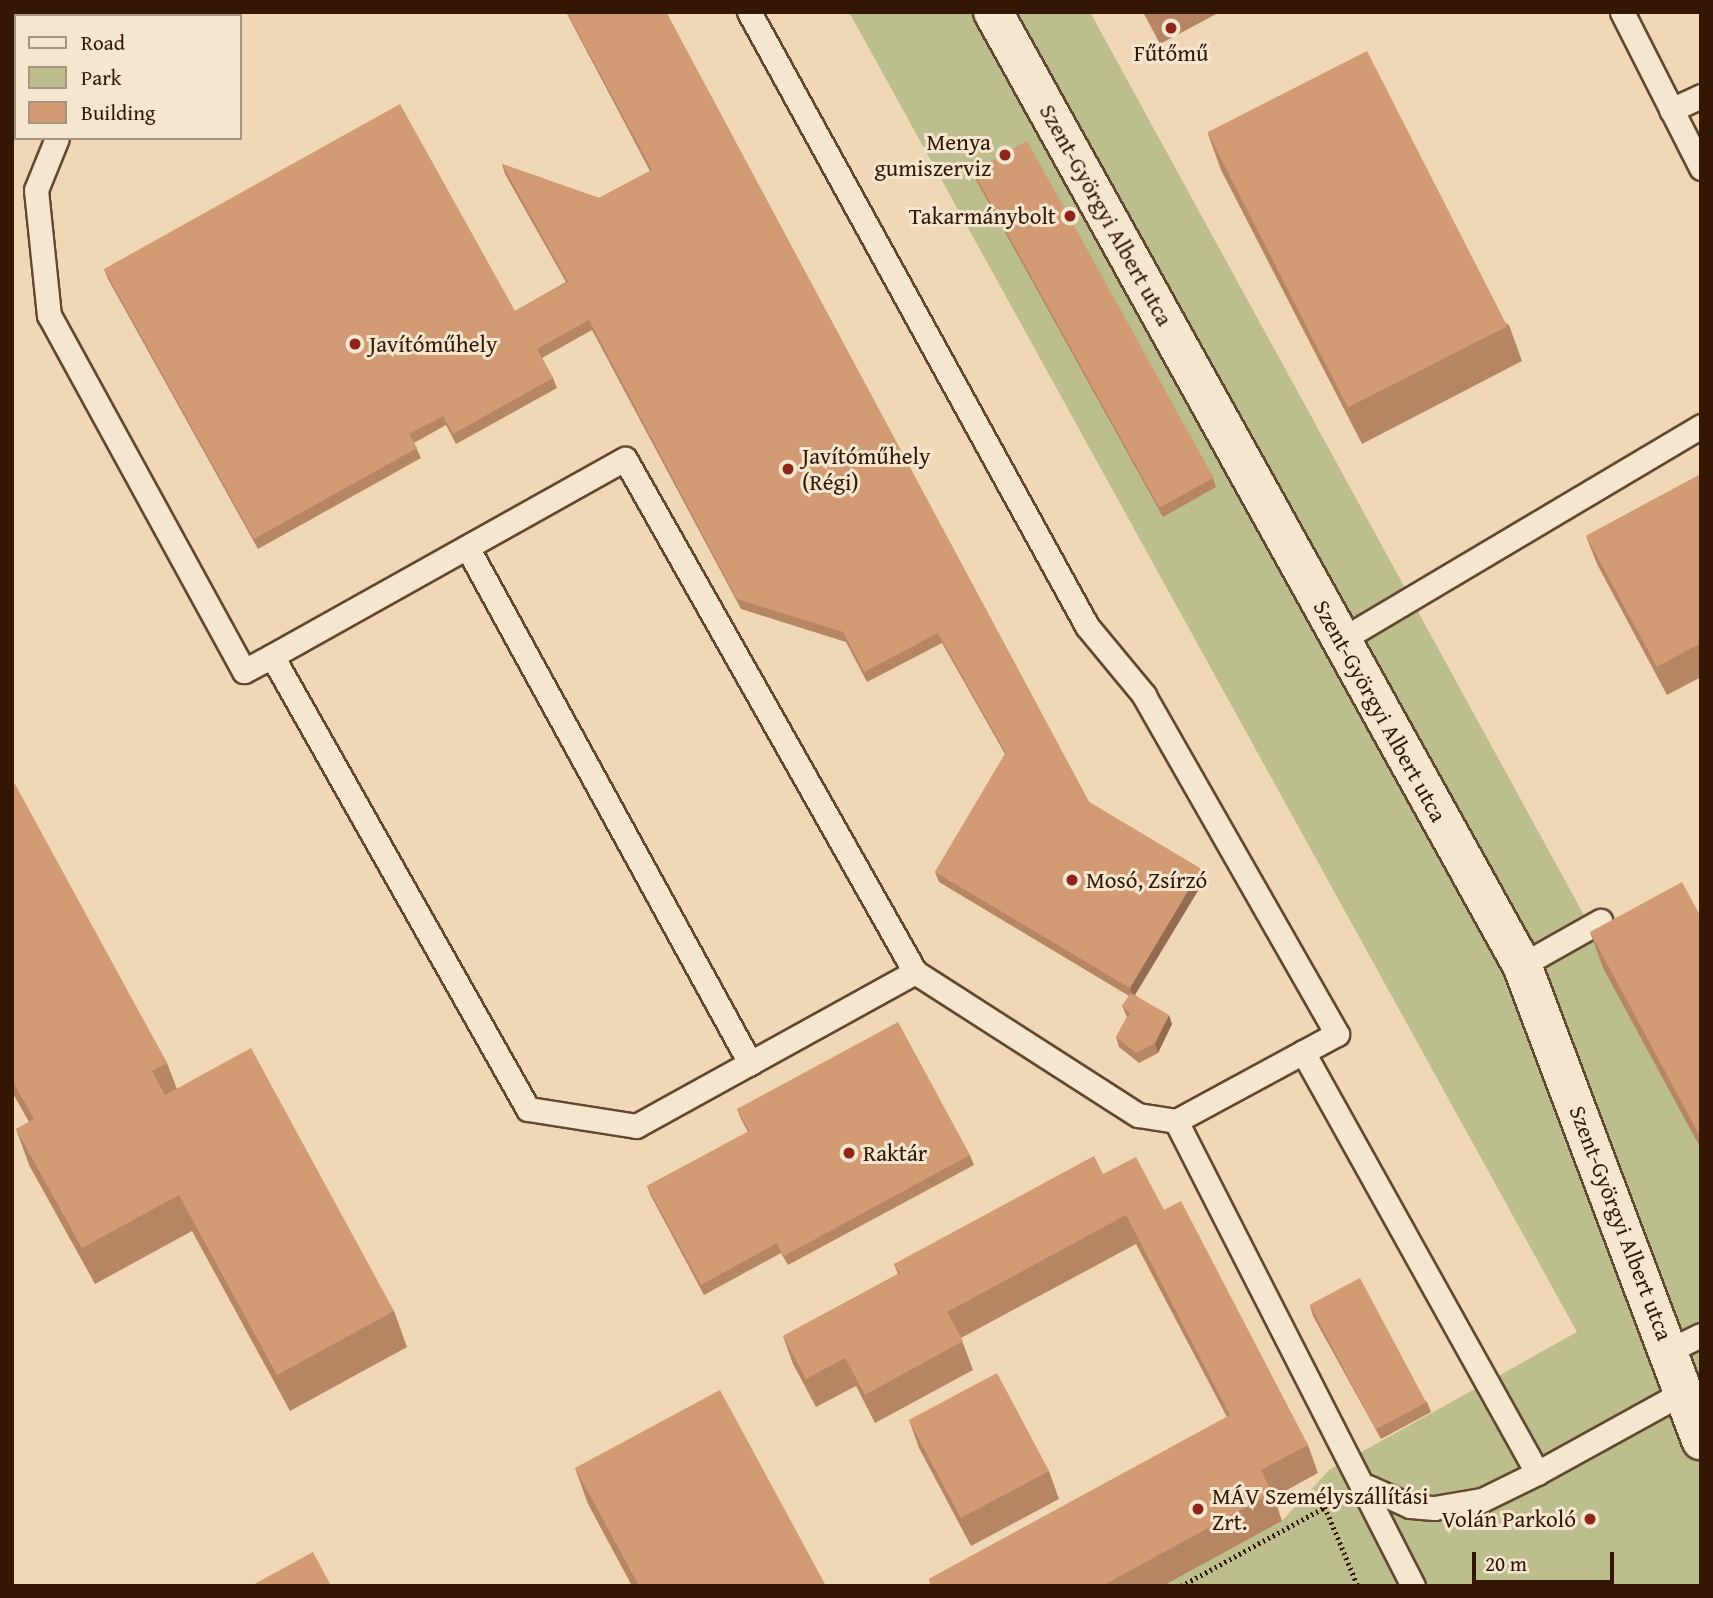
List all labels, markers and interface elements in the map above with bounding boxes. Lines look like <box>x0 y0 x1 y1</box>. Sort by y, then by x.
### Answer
legend <box>14 14 242 140</box>
marker: Fűtőmű <box>1163 20 1179 36</box>
text: Road <box>81 27 125 58</box>
place label: Fűtőmű <box>1134 39 1208 67</box>
text: Park <box>81 62 122 93</box>
text: Building <box>81 97 155 128</box>
street label: Szent-Györgyi Albert utca <box>1034 99 1178 331</box>
place label: Menya gumiszerviz <box>874 128 991 182</box>
marker: Menya gumiszerviz <box>997 147 1013 163</box>
place label: Takarmánybolt <box>909 202 1056 230</box>
marker: Takarmánybolt <box>1062 208 1078 224</box>
place label: Javítóműhely <box>369 330 497 358</box>
marker: Javítóműhely <box>347 336 363 352</box>
place label: Javítóműhely (Régi) <box>802 442 930 496</box>
marker: Javítóműhely (Régi) <box>780 461 796 477</box>
street label: Szent-Györgyi Albert utca <box>1308 595 1452 827</box>
place label: Mosó, Zsírzó <box>1086 866 1207 894</box>
marker: Mosó, Zsírzó <box>1064 872 1080 888</box>
street label: Szent-Györgyi Albert utca <box>1563 1102 1679 1344</box>
place label: Raktár <box>863 1139 927 1167</box>
marker: Raktár <box>841 1145 857 1161</box>
place label: MÁV Személyszállítási Zrt. <box>1212 1482 1429 1536</box>
marker: MÁV Személyszállítási Zrt. <box>1190 1501 1206 1517</box>
place label: Volán Parkoló <box>1441 1505 1576 1533</box>
marker: Volán Parkoló <box>1582 1511 1598 1527</box>
scale bar <box>1475 1538 1617 1582</box>
text: 20 m <box>1485 1548 1527 1579</box>

